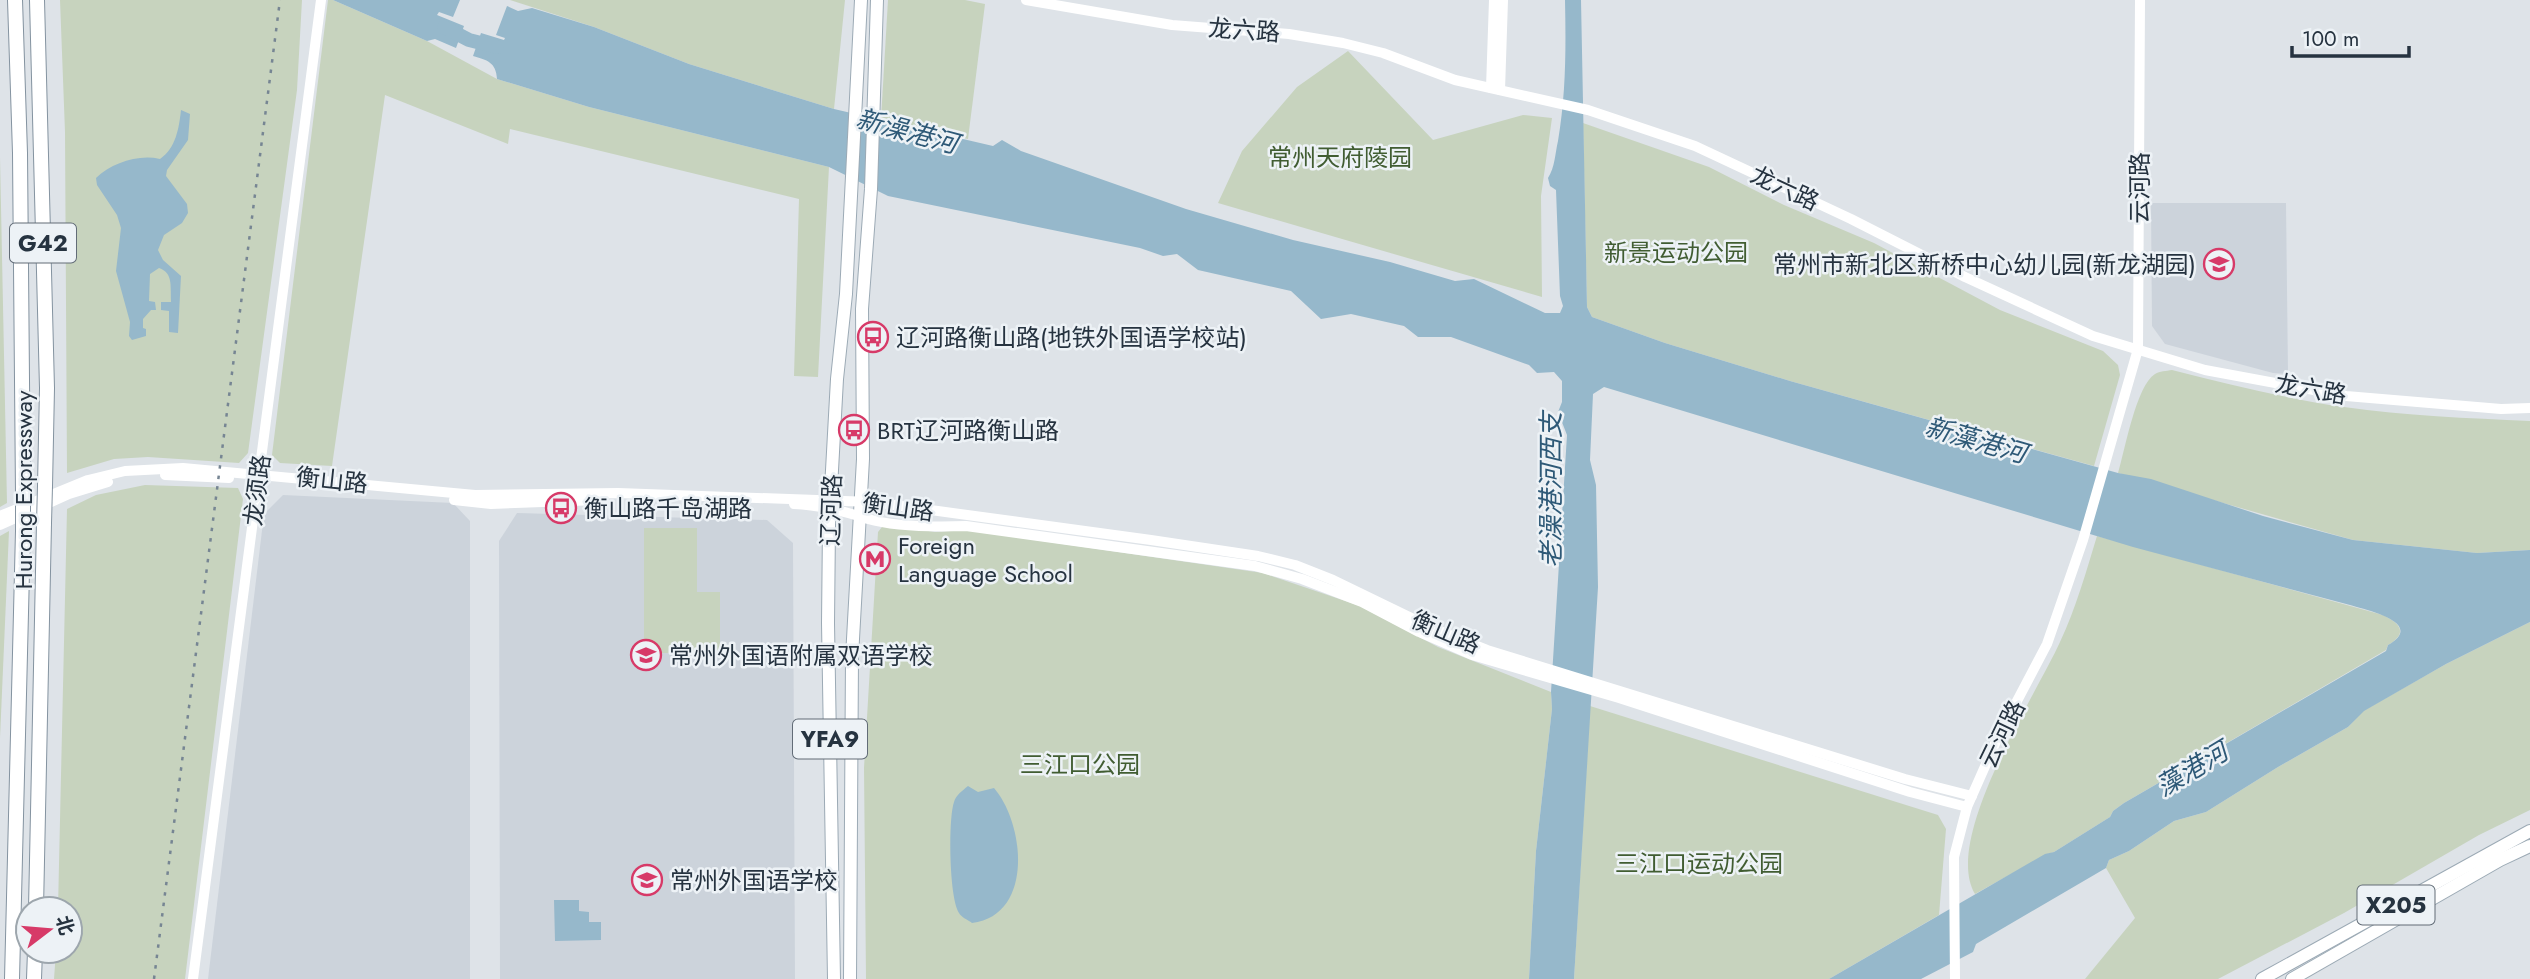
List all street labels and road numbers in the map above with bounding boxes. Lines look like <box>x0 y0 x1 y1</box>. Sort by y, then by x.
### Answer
street label: 龙六路 <box>1207 10 1281 50</box>
street label: 云河路 <box>2122 152 2157 224</box>
street label: 龙六路 <box>1745 157 1825 219</box>
road number: G42 <box>10 224 76 262</box>
street label: 龙六路 <box>2273 366 2349 412</box>
street label: Hurong Expressway <box>6 390 41 589</box>
street label: 龙须路 <box>235 452 279 528</box>
street label: 衡山路 <box>294 459 370 501</box>
street label: 辽河路 <box>812 473 850 547</box>
street label: 衡山路 <box>860 485 936 529</box>
street label: 衡山路 <box>1406 602 1486 662</box>
street label: 云河路 <box>1970 694 2034 774</box>
road number: YFA9 <box>793 720 867 758</box>
road number: X205 <box>2358 885 2434 924</box>

